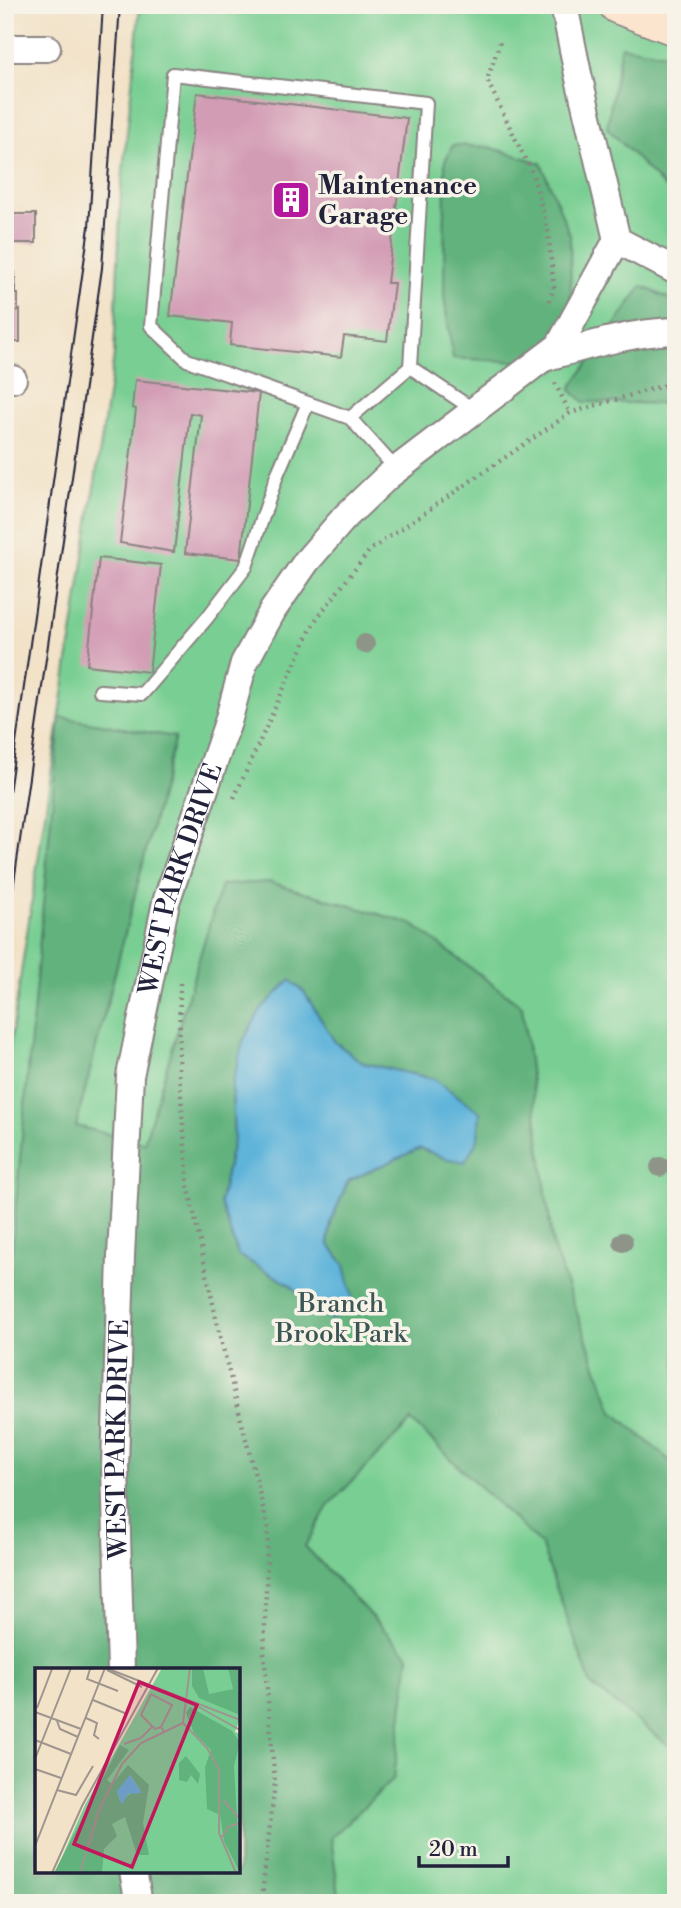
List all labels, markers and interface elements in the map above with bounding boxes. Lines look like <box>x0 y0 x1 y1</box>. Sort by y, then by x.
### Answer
place label: Maintenance Garage <box>318 170 477 232</box>
building icon: Maintenance Garage <box>270 179 312 221</box>
street label: WEST PARK DRIVE <box>132 759 230 999</box>
park label: Branch Brook Park <box>274 1288 408 1350</box>
street label: WEST PARK DRIVE <box>100 1319 136 1561</box>
inset map <box>35 1668 240 1873</box>
scale bar <box>419 1824 508 1868</box>
text: 20 m <box>429 1837 478 1863</box>

